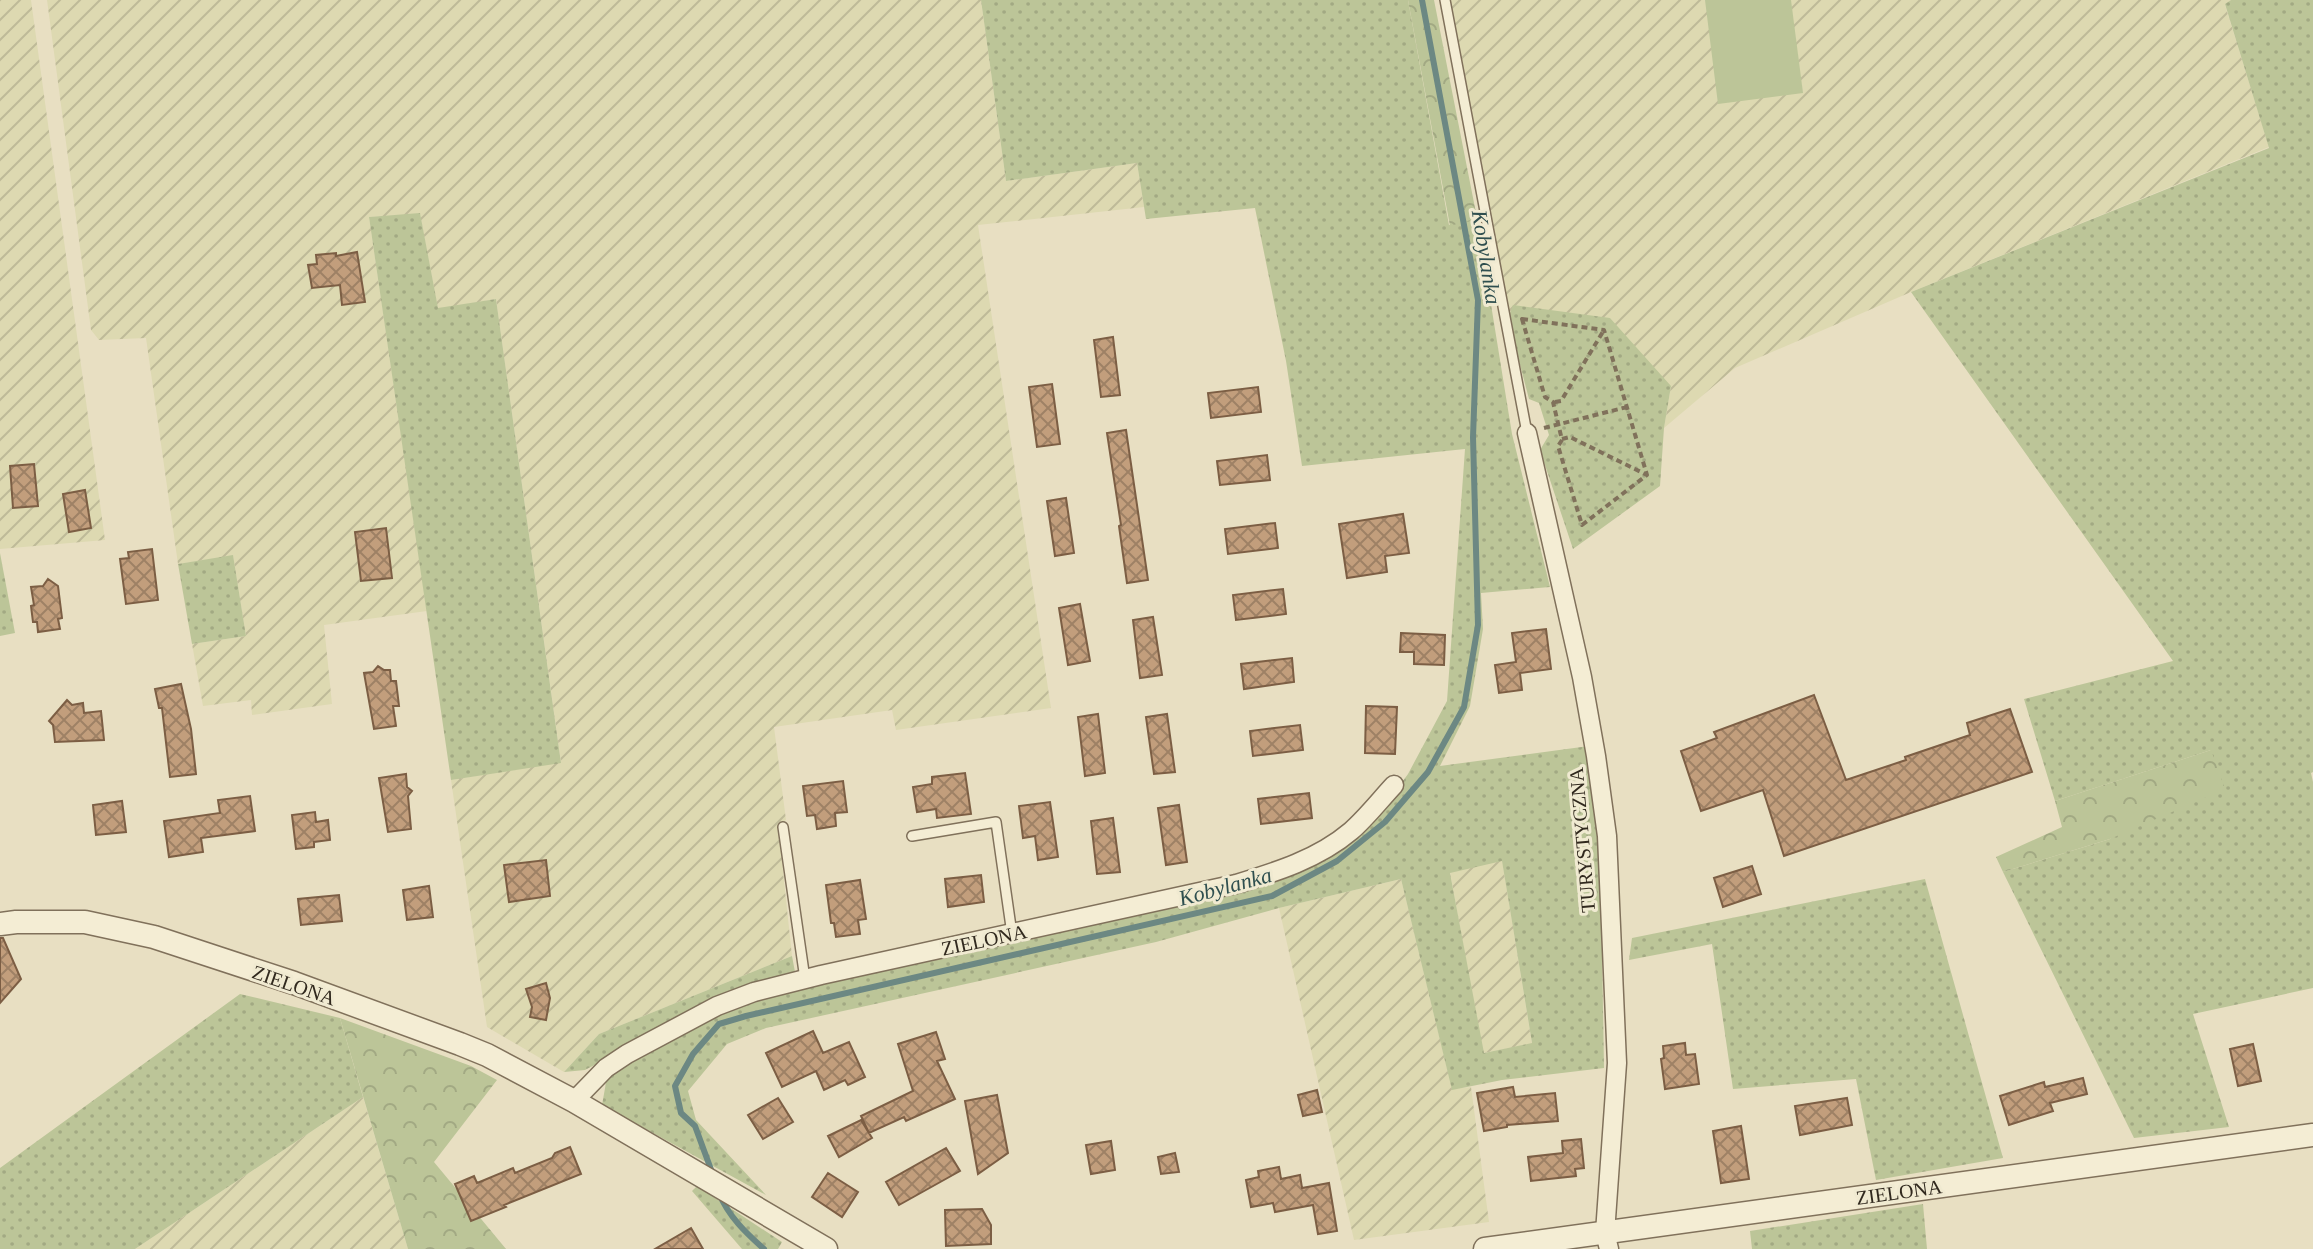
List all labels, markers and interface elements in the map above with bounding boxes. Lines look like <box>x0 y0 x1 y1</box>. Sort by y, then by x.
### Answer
water label: Kobylanka <box>1467 207 1506 306</box>
street label: TURYSTYCZNA <box>1565 766 1599 913</box>
water label: Kobylanka <box>1175 862 1274 911</box>
street label: ZIELONA <box>939 920 1029 960</box>
street label: ZIELONA <box>249 960 339 1010</box>
street label: ZIELONA <box>1855 1175 1944 1209</box>

